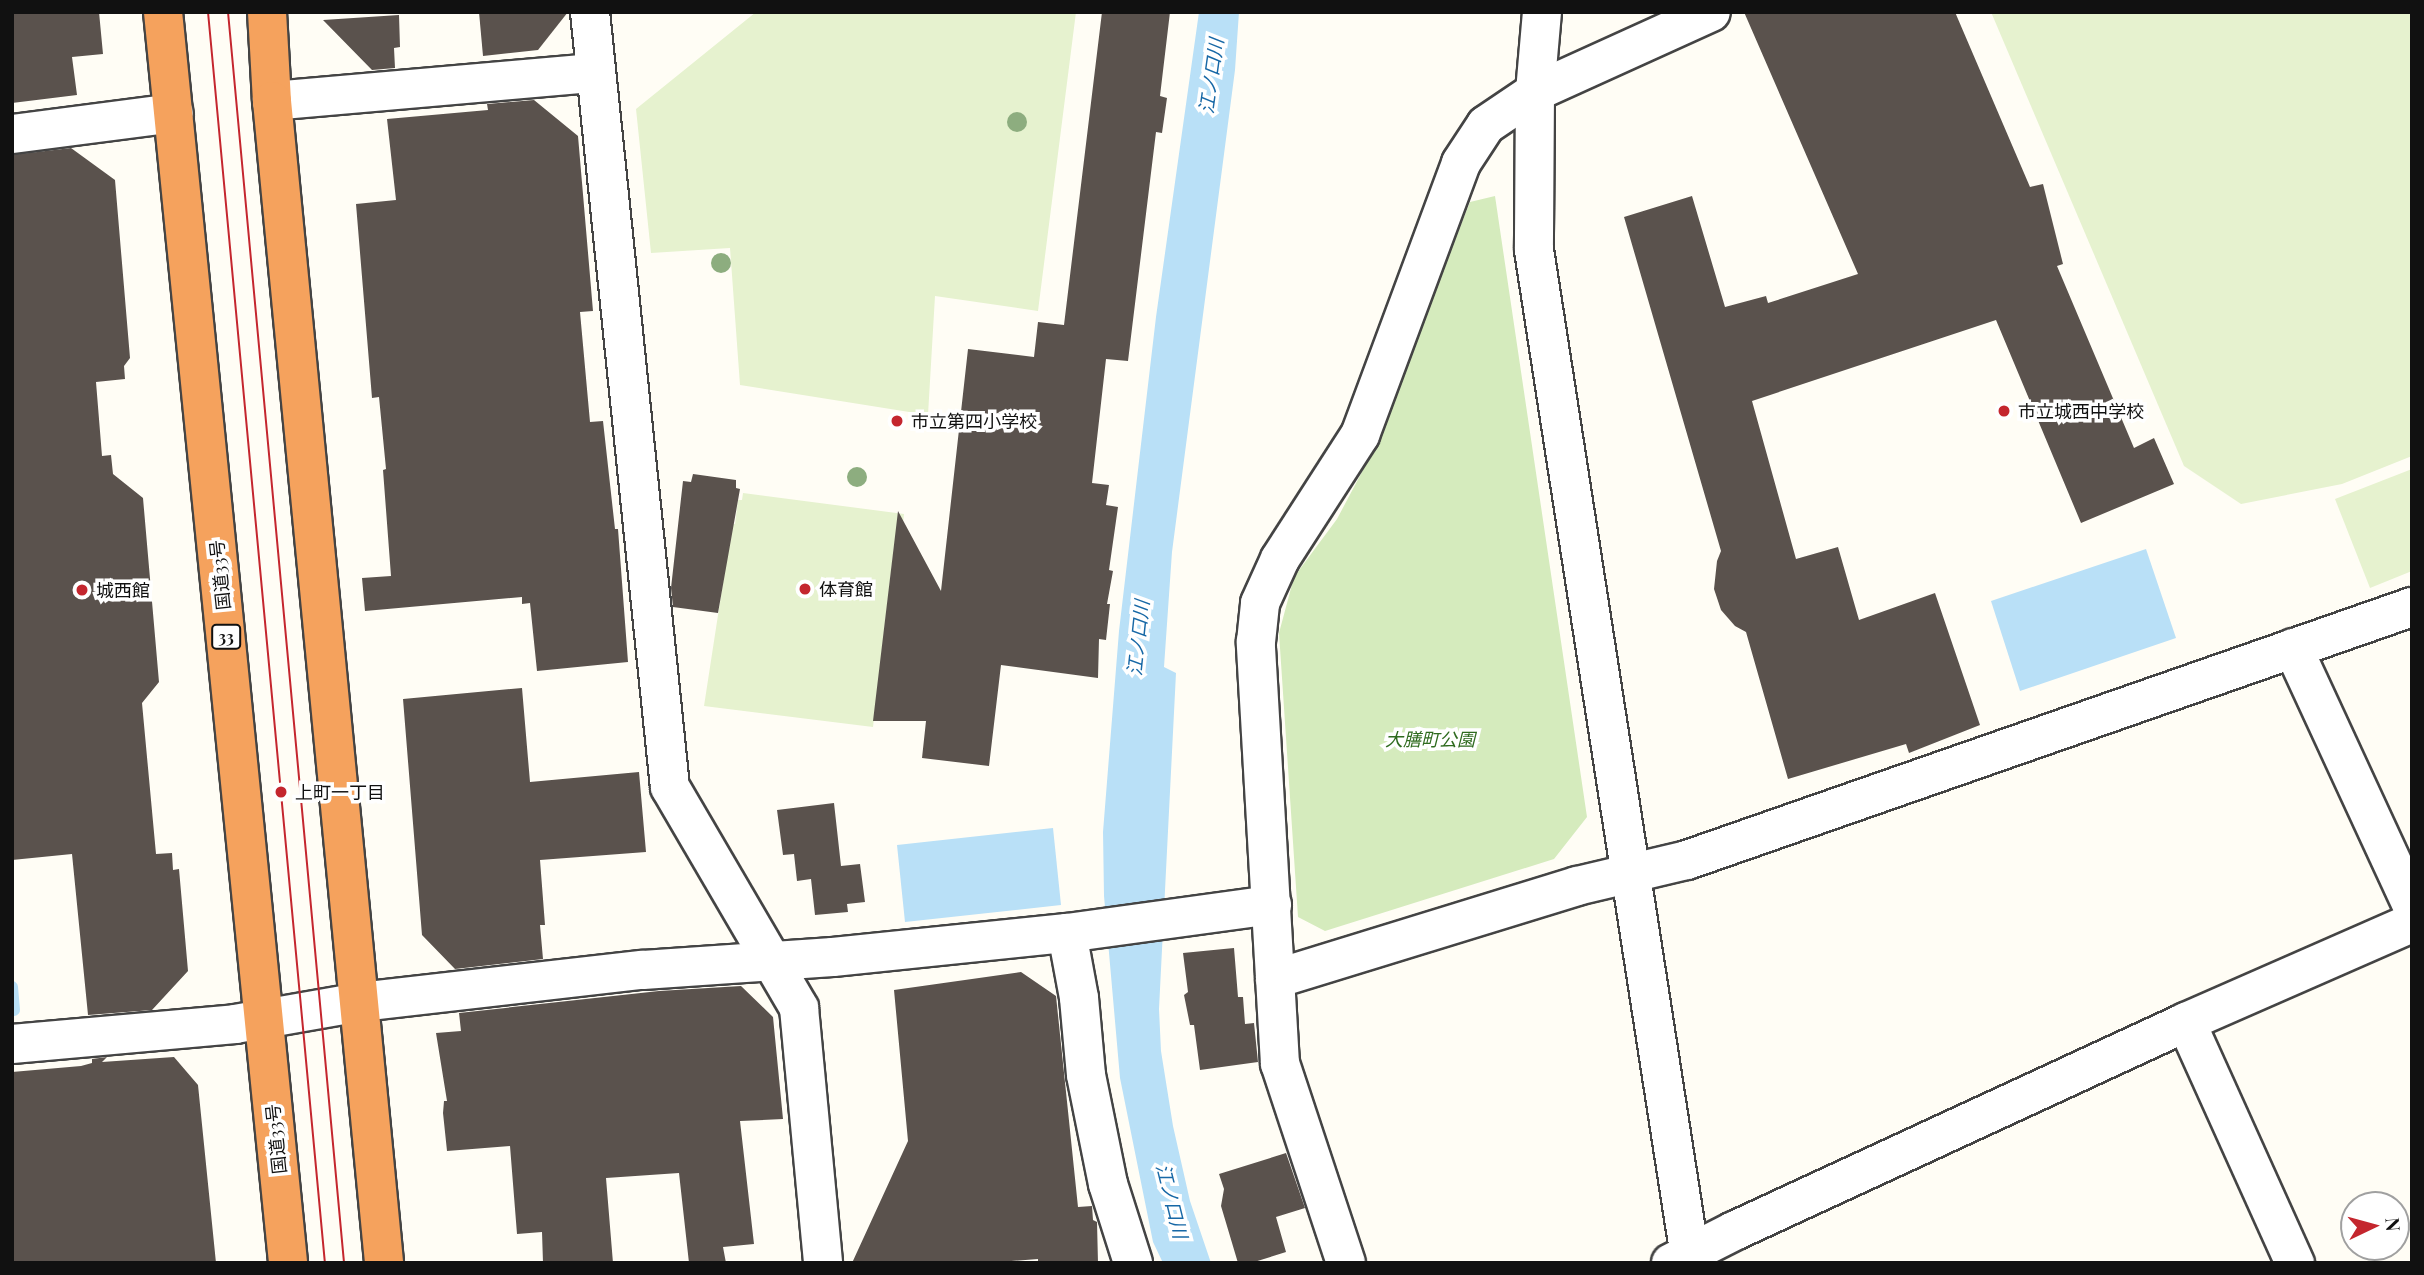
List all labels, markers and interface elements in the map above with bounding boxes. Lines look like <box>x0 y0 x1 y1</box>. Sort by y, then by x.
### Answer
water label: 江ノ口川 <box>1194 37 1228 115</box>
place label: 市立城西中学校 <box>2018 400 2144 422</box>
marker: 市立城西中学校 <box>1996 403 2012 419</box>
place label: 市立第四小学校 <box>911 410 1037 432</box>
marker: 市立第四小学校 <box>889 413 905 429</box>
street label: 国道33号 <box>206 539 234 611</box>
place label: 体育館 <box>819 578 873 600</box>
place label: 城西館 <box>96 579 150 601</box>
marker: 体育館 <box>797 581 813 597</box>
marker: 城西館 <box>74 582 90 598</box>
water label: 江ノ口川 <box>1123 599 1153 677</box>
road number: 33 <box>210 624 242 650</box>
park label: 大膳町公園 <box>1385 728 1475 750</box>
place label: 上町一丁目 <box>295 781 385 803</box>
marker: 上町一丁目 <box>273 784 289 800</box>
street label: 国道33号 <box>262 1103 290 1175</box>
water label: 江ノ口川 <box>1152 1161 1192 1241</box>
north arrow <box>2340 1191 2410 1261</box>
text: N <box>2380 1216 2407 1232</box>

